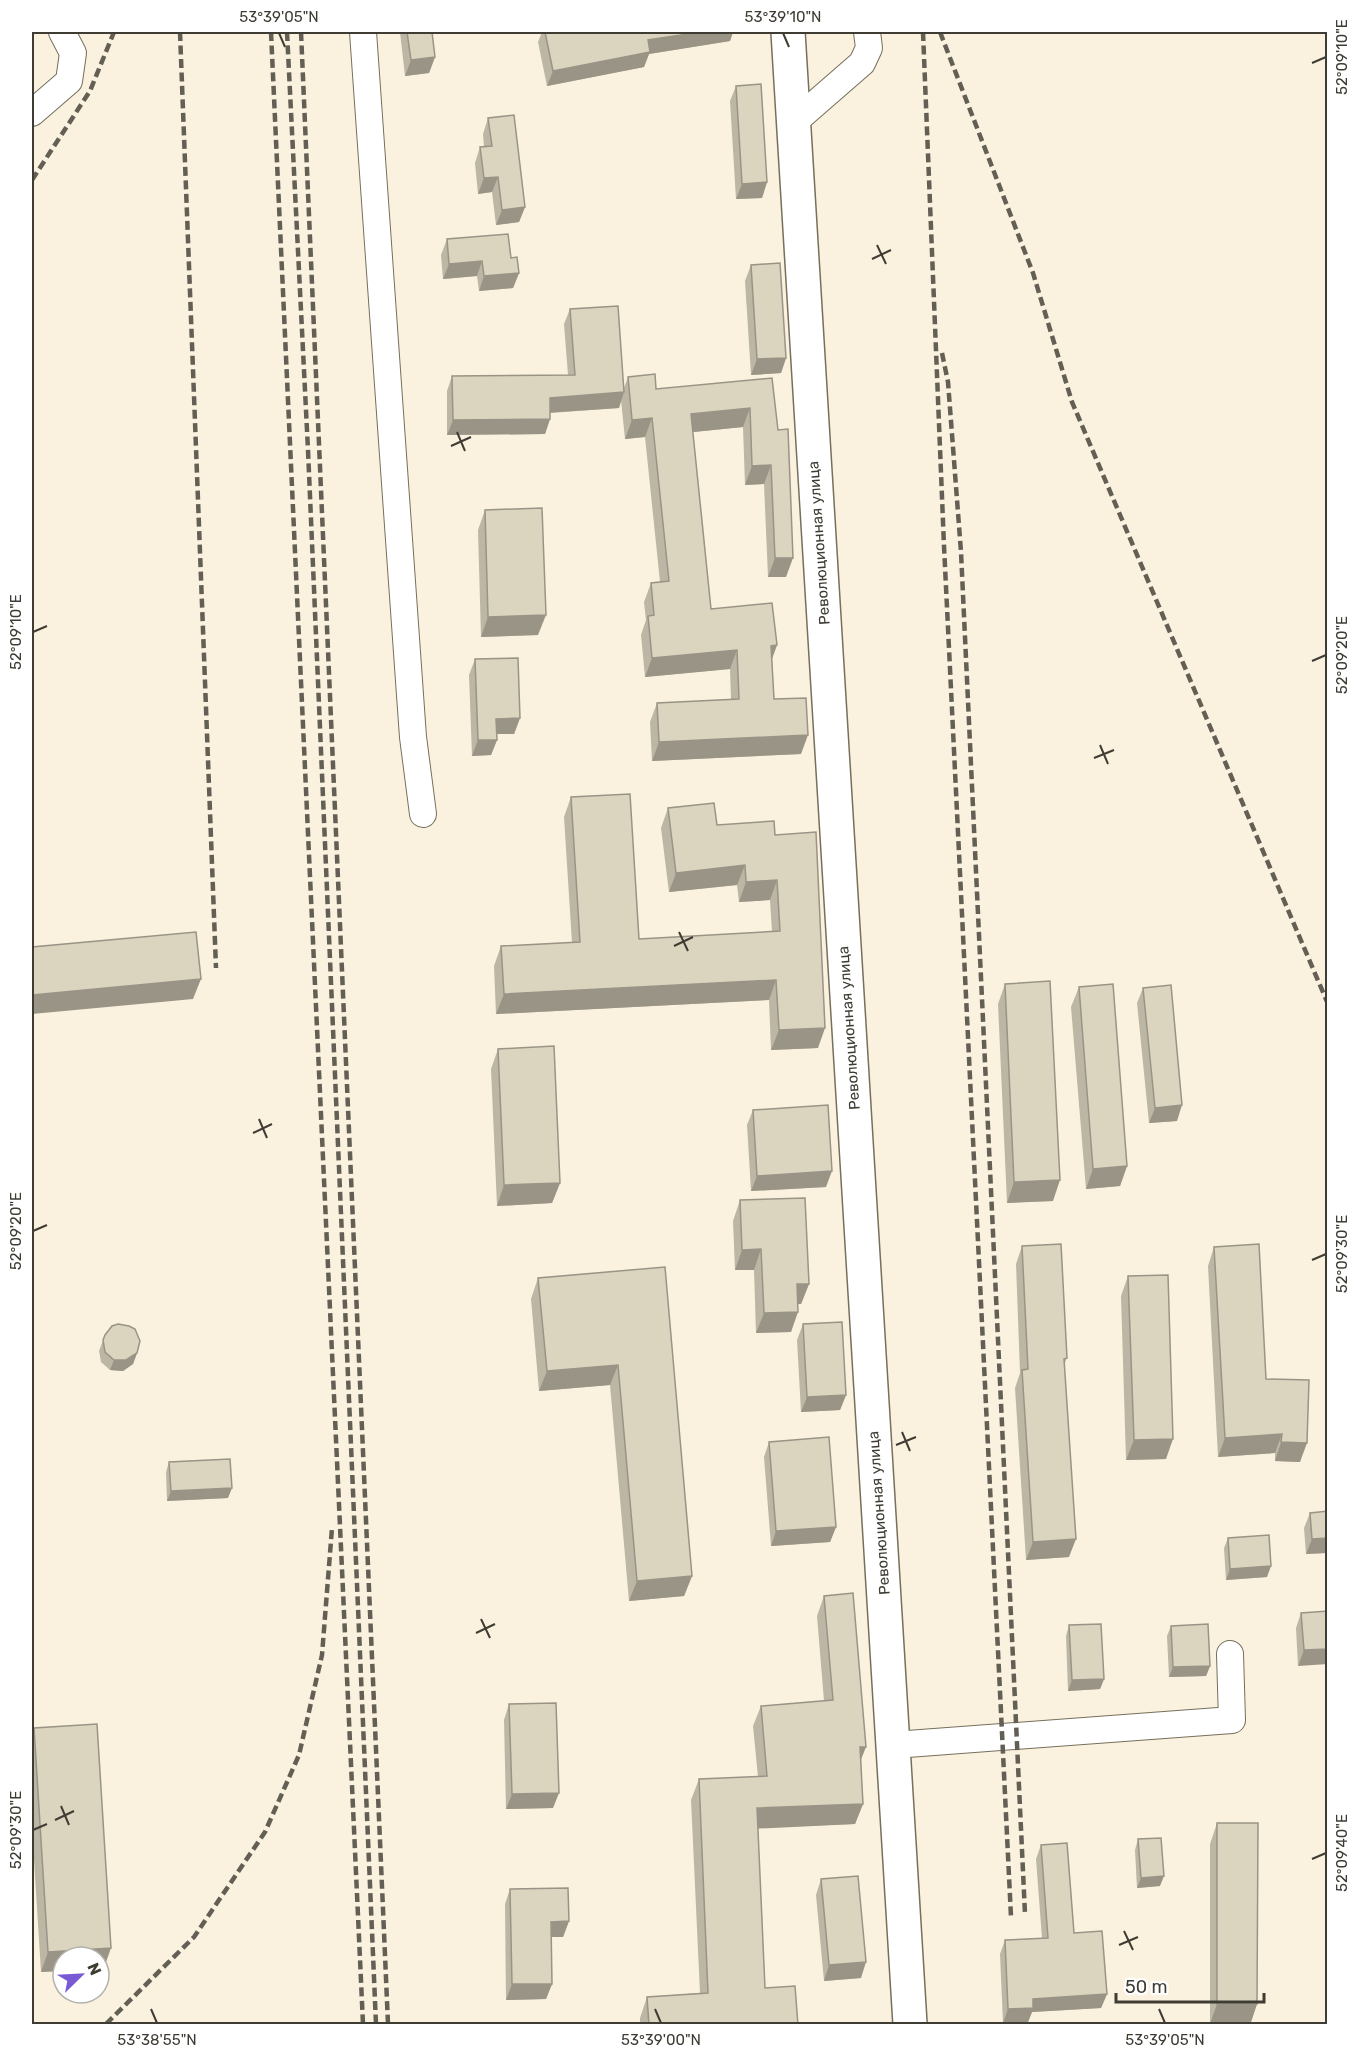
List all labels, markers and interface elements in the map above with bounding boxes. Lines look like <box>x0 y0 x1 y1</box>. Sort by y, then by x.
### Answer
text: 53°39'05"N <box>239 8 319 26</box>
text: 53°39'10"N <box>745 8 821 26</box>
text: 52°09'10"E <box>1333 19 1351 95</box>
street label: Революционная улица <box>804 461 834 625</box>
text: 52°09'10"E <box>7 594 25 670</box>
text: 52°09'20"E <box>1333 616 1351 694</box>
street label: Революционная улица <box>834 946 864 1110</box>
text: 52°09'20"E <box>7 1192 25 1270</box>
text: 52°09'30"E <box>1333 1215 1351 1293</box>
street label: Революционная улица <box>864 1431 894 1595</box>
text: 52°09'30"E <box>7 1791 25 1869</box>
text: 52°09'40"E <box>1333 1814 1351 1892</box>
north arrow <box>51 1945 111 2005</box>
text: N <box>83 1960 105 1978</box>
scale bar <box>1116 1966 1264 2004</box>
text: 50 m <box>1125 1976 1168 1998</box>
text: 53°38'55"N <box>117 2031 197 2049</box>
text: 53°39'00"N <box>621 2031 701 2049</box>
text: 53°39'05"N <box>1125 2031 1205 2049</box>

